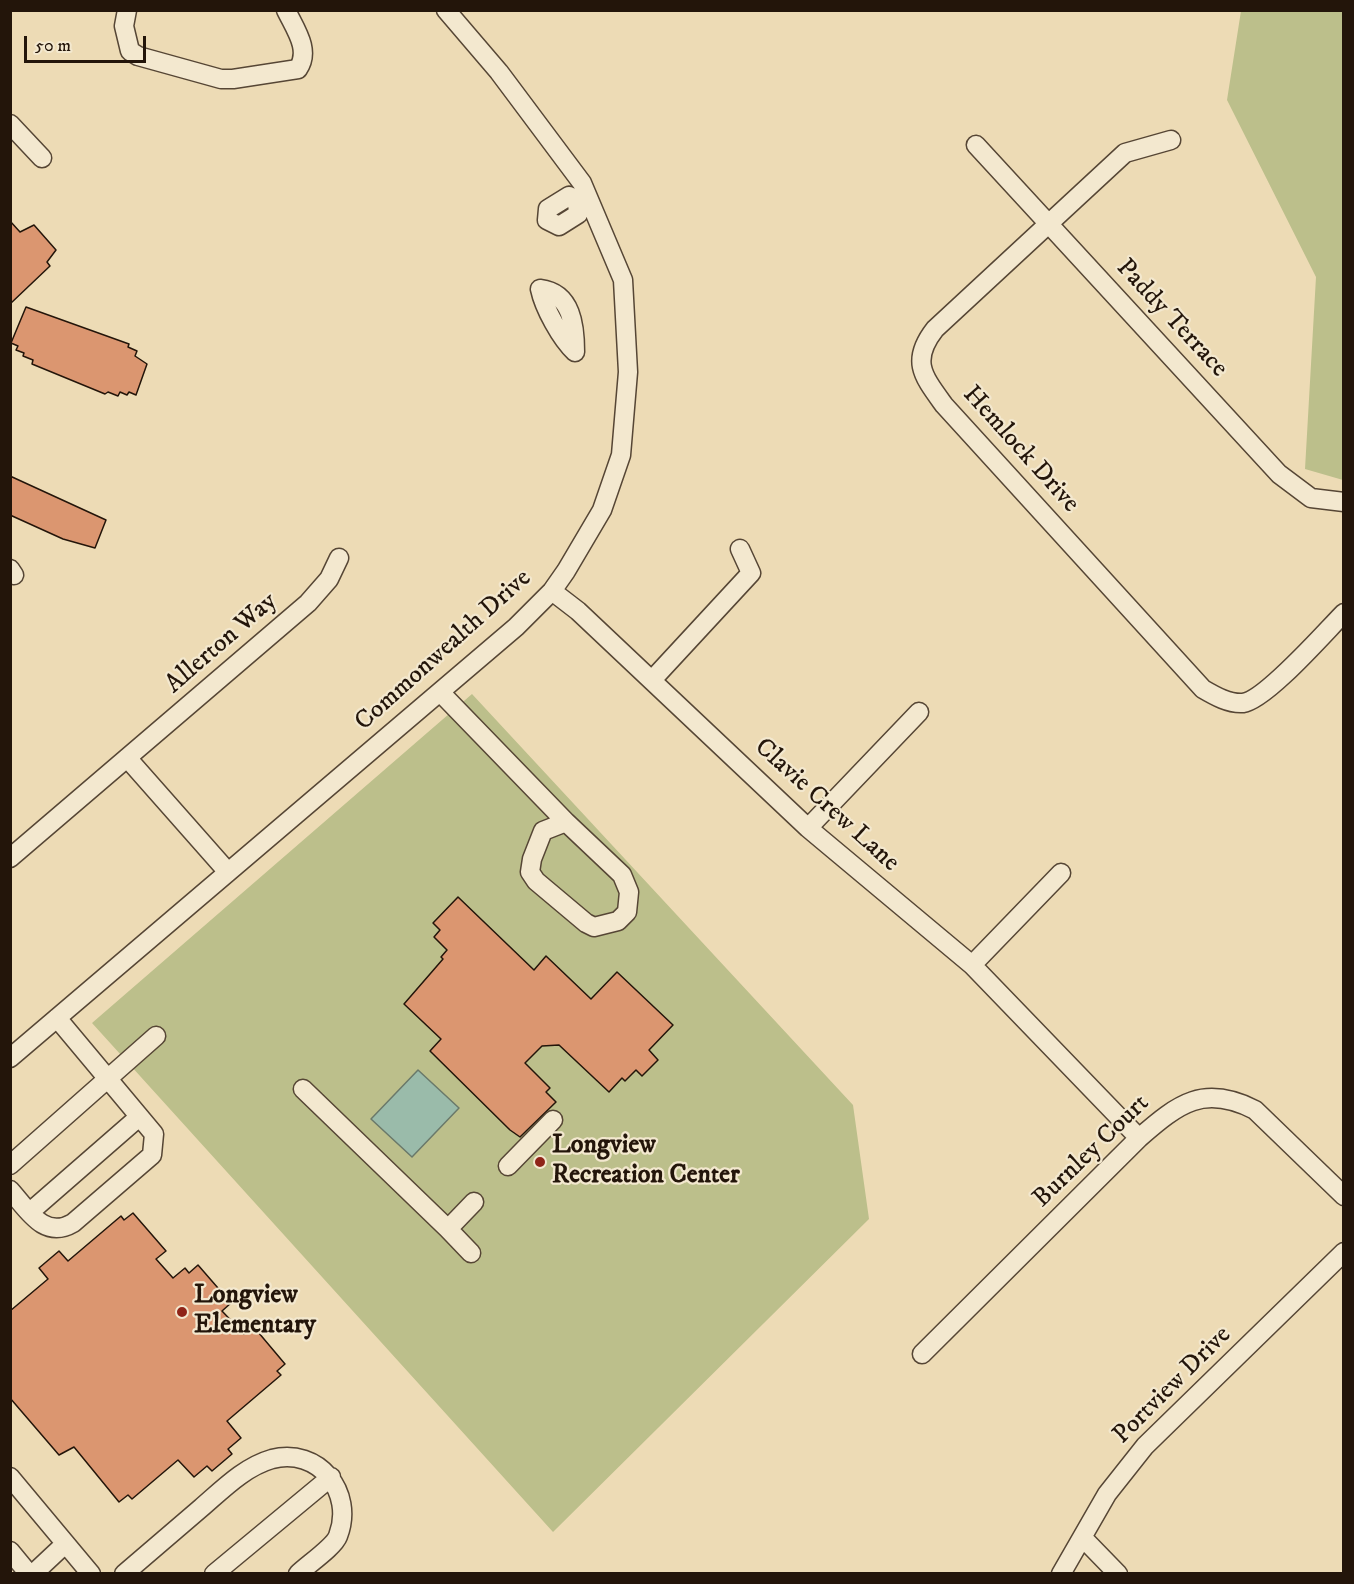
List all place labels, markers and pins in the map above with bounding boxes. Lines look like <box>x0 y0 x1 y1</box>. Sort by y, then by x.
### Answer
place label: Longview Recreation Center <box>552 1131 740 1192</box>
marker: Longview Recreation Center <box>533 1155 547 1169</box>
place label: Longview Elementary <box>194 1281 316 1342</box>
marker: Longview Elementary <box>175 1305 189 1319</box>

